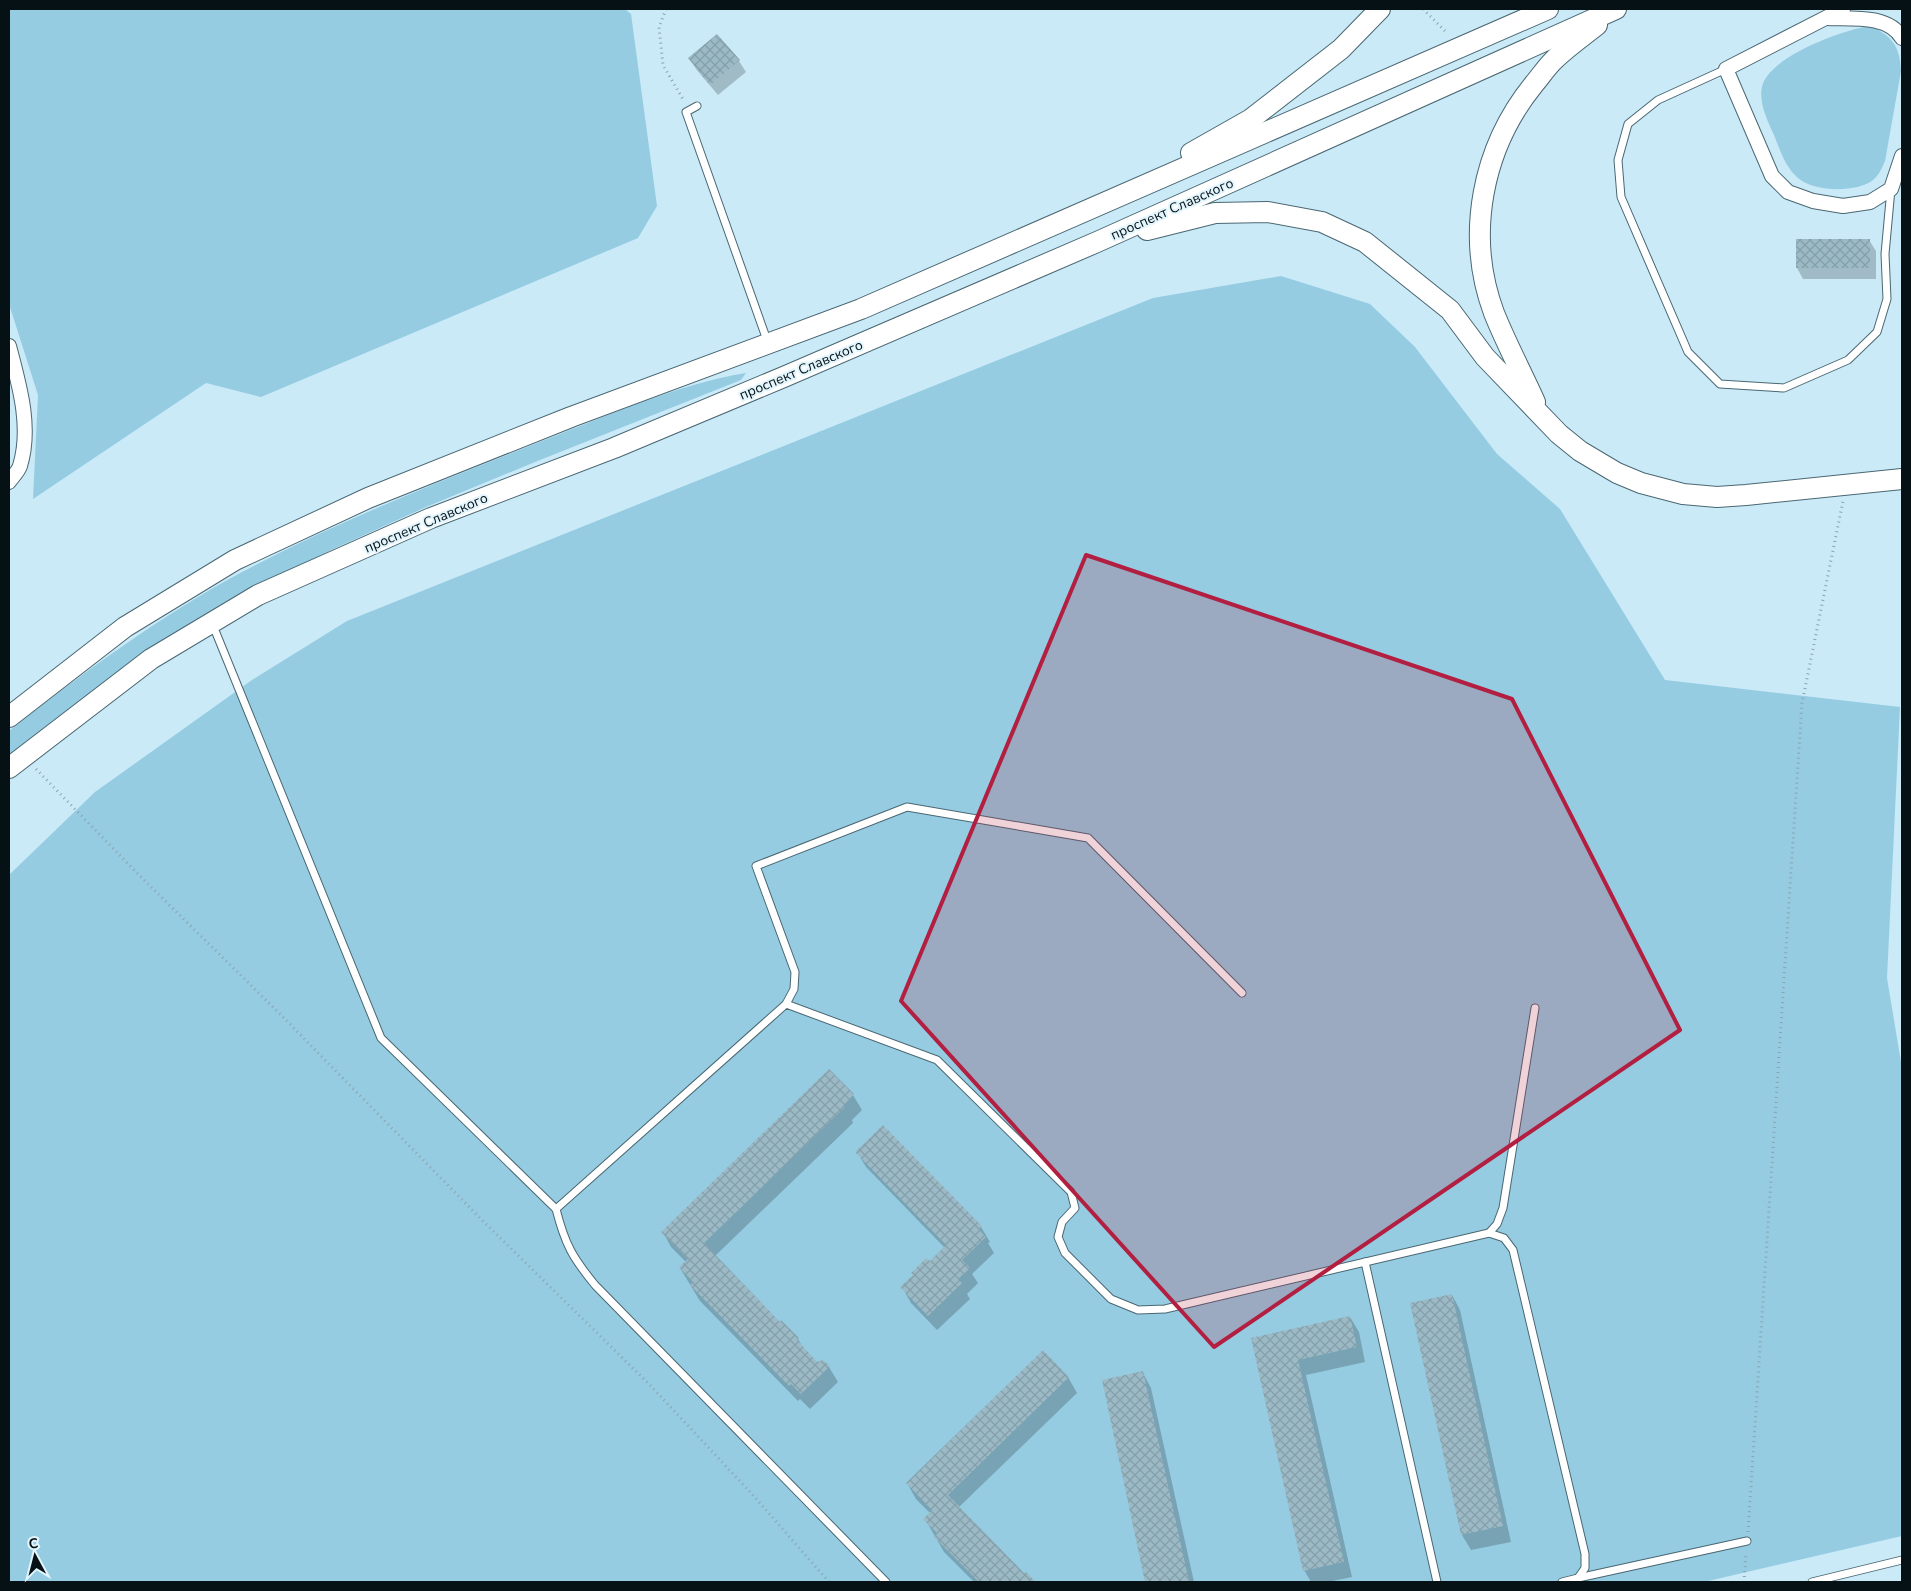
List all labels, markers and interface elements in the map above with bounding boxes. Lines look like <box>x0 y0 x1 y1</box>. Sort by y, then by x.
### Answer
street label: проспект Славского <box>1108 173 1236 245</box>
street label: проспект Славского <box>736 335 866 405</box>
street label: проспект Славского <box>361 488 491 558</box>
north arrow <box>10 1531 60 1581</box>
text: С <box>28 1534 40 1554</box>

